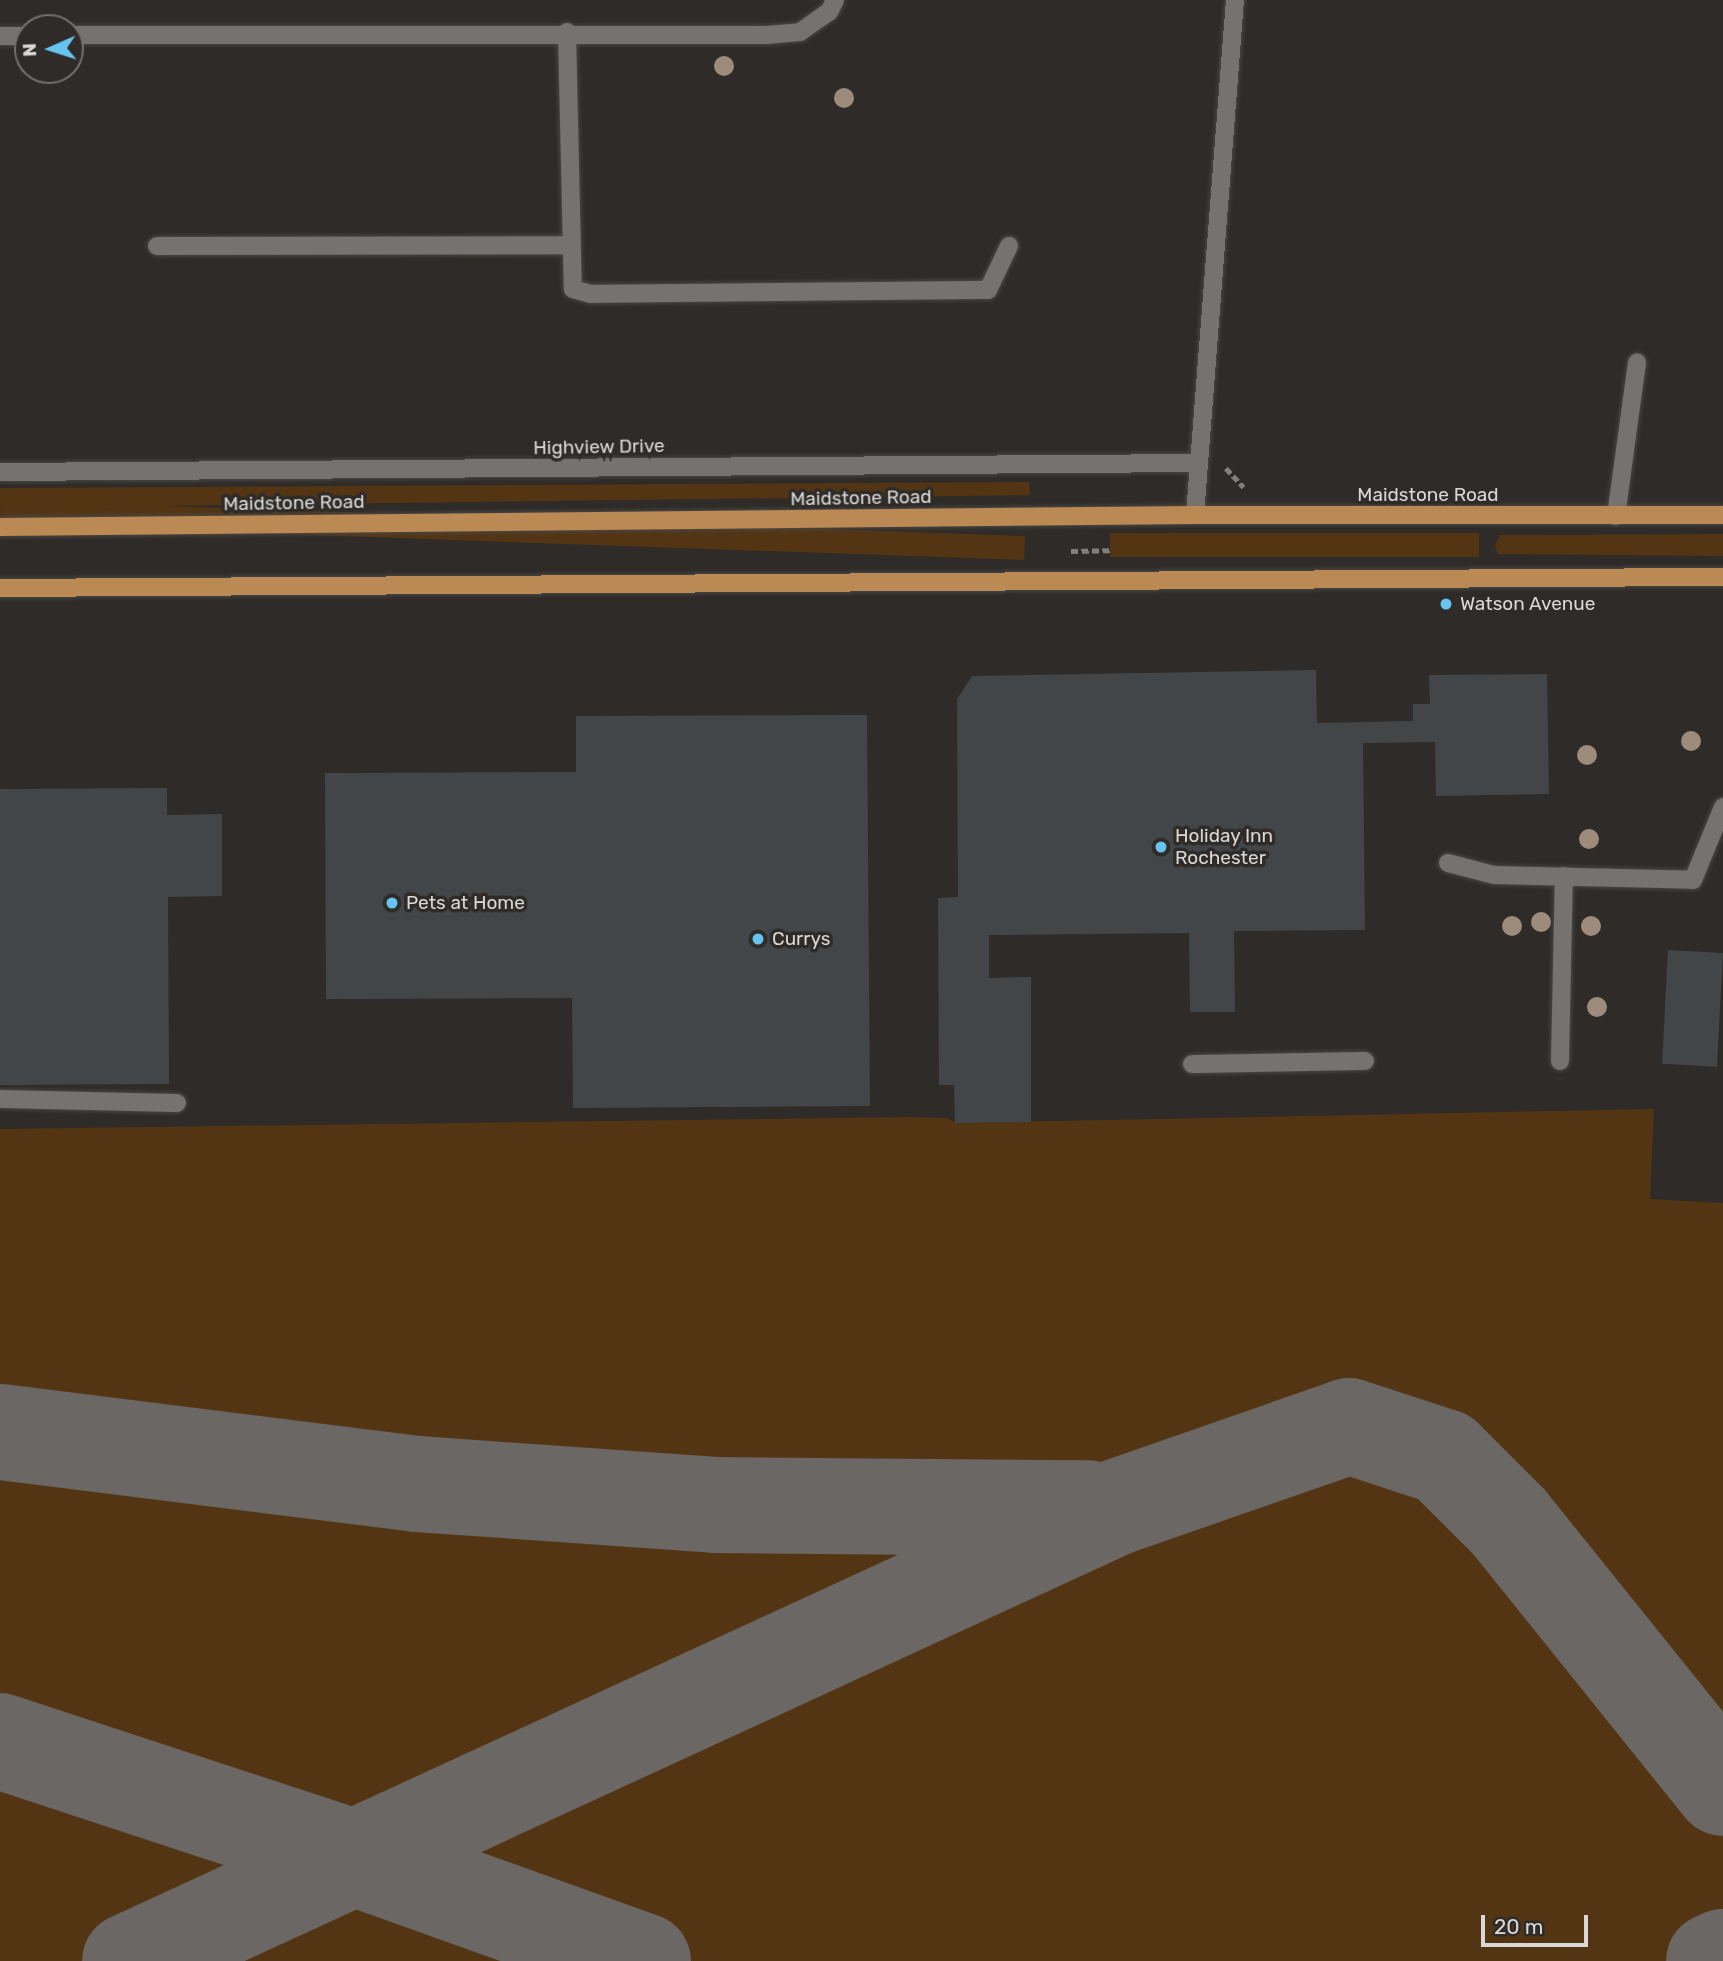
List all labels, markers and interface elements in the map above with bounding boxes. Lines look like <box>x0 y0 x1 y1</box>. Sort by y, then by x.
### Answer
north arrow <box>14 14 84 84</box>
text: N <box>18 43 41 57</box>
street label: Highview Drive <box>533 434 665 460</box>
street label: Maidstone Road <box>1357 484 1499 506</box>
street label: Maidstone Road <box>790 485 932 511</box>
street label: Maidstone Road <box>223 490 365 516</box>
place label: Watson Avenue <box>1460 593 1596 615</box>
marker: Watson Avenue <box>1438 596 1454 612</box>
place label: Holiday Inn Rochester <box>1175 825 1274 869</box>
marker: Holiday Inn Rochester <box>1153 839 1169 855</box>
place label: Pets at Home <box>406 892 525 914</box>
marker: Pets at Home <box>384 895 400 911</box>
place label: Currys <box>772 928 830 950</box>
marker: Currys <box>750 931 766 947</box>
scale bar <box>1485 1902 1592 1946</box>
text: 20 m <box>1494 1914 1543 1939</box>

